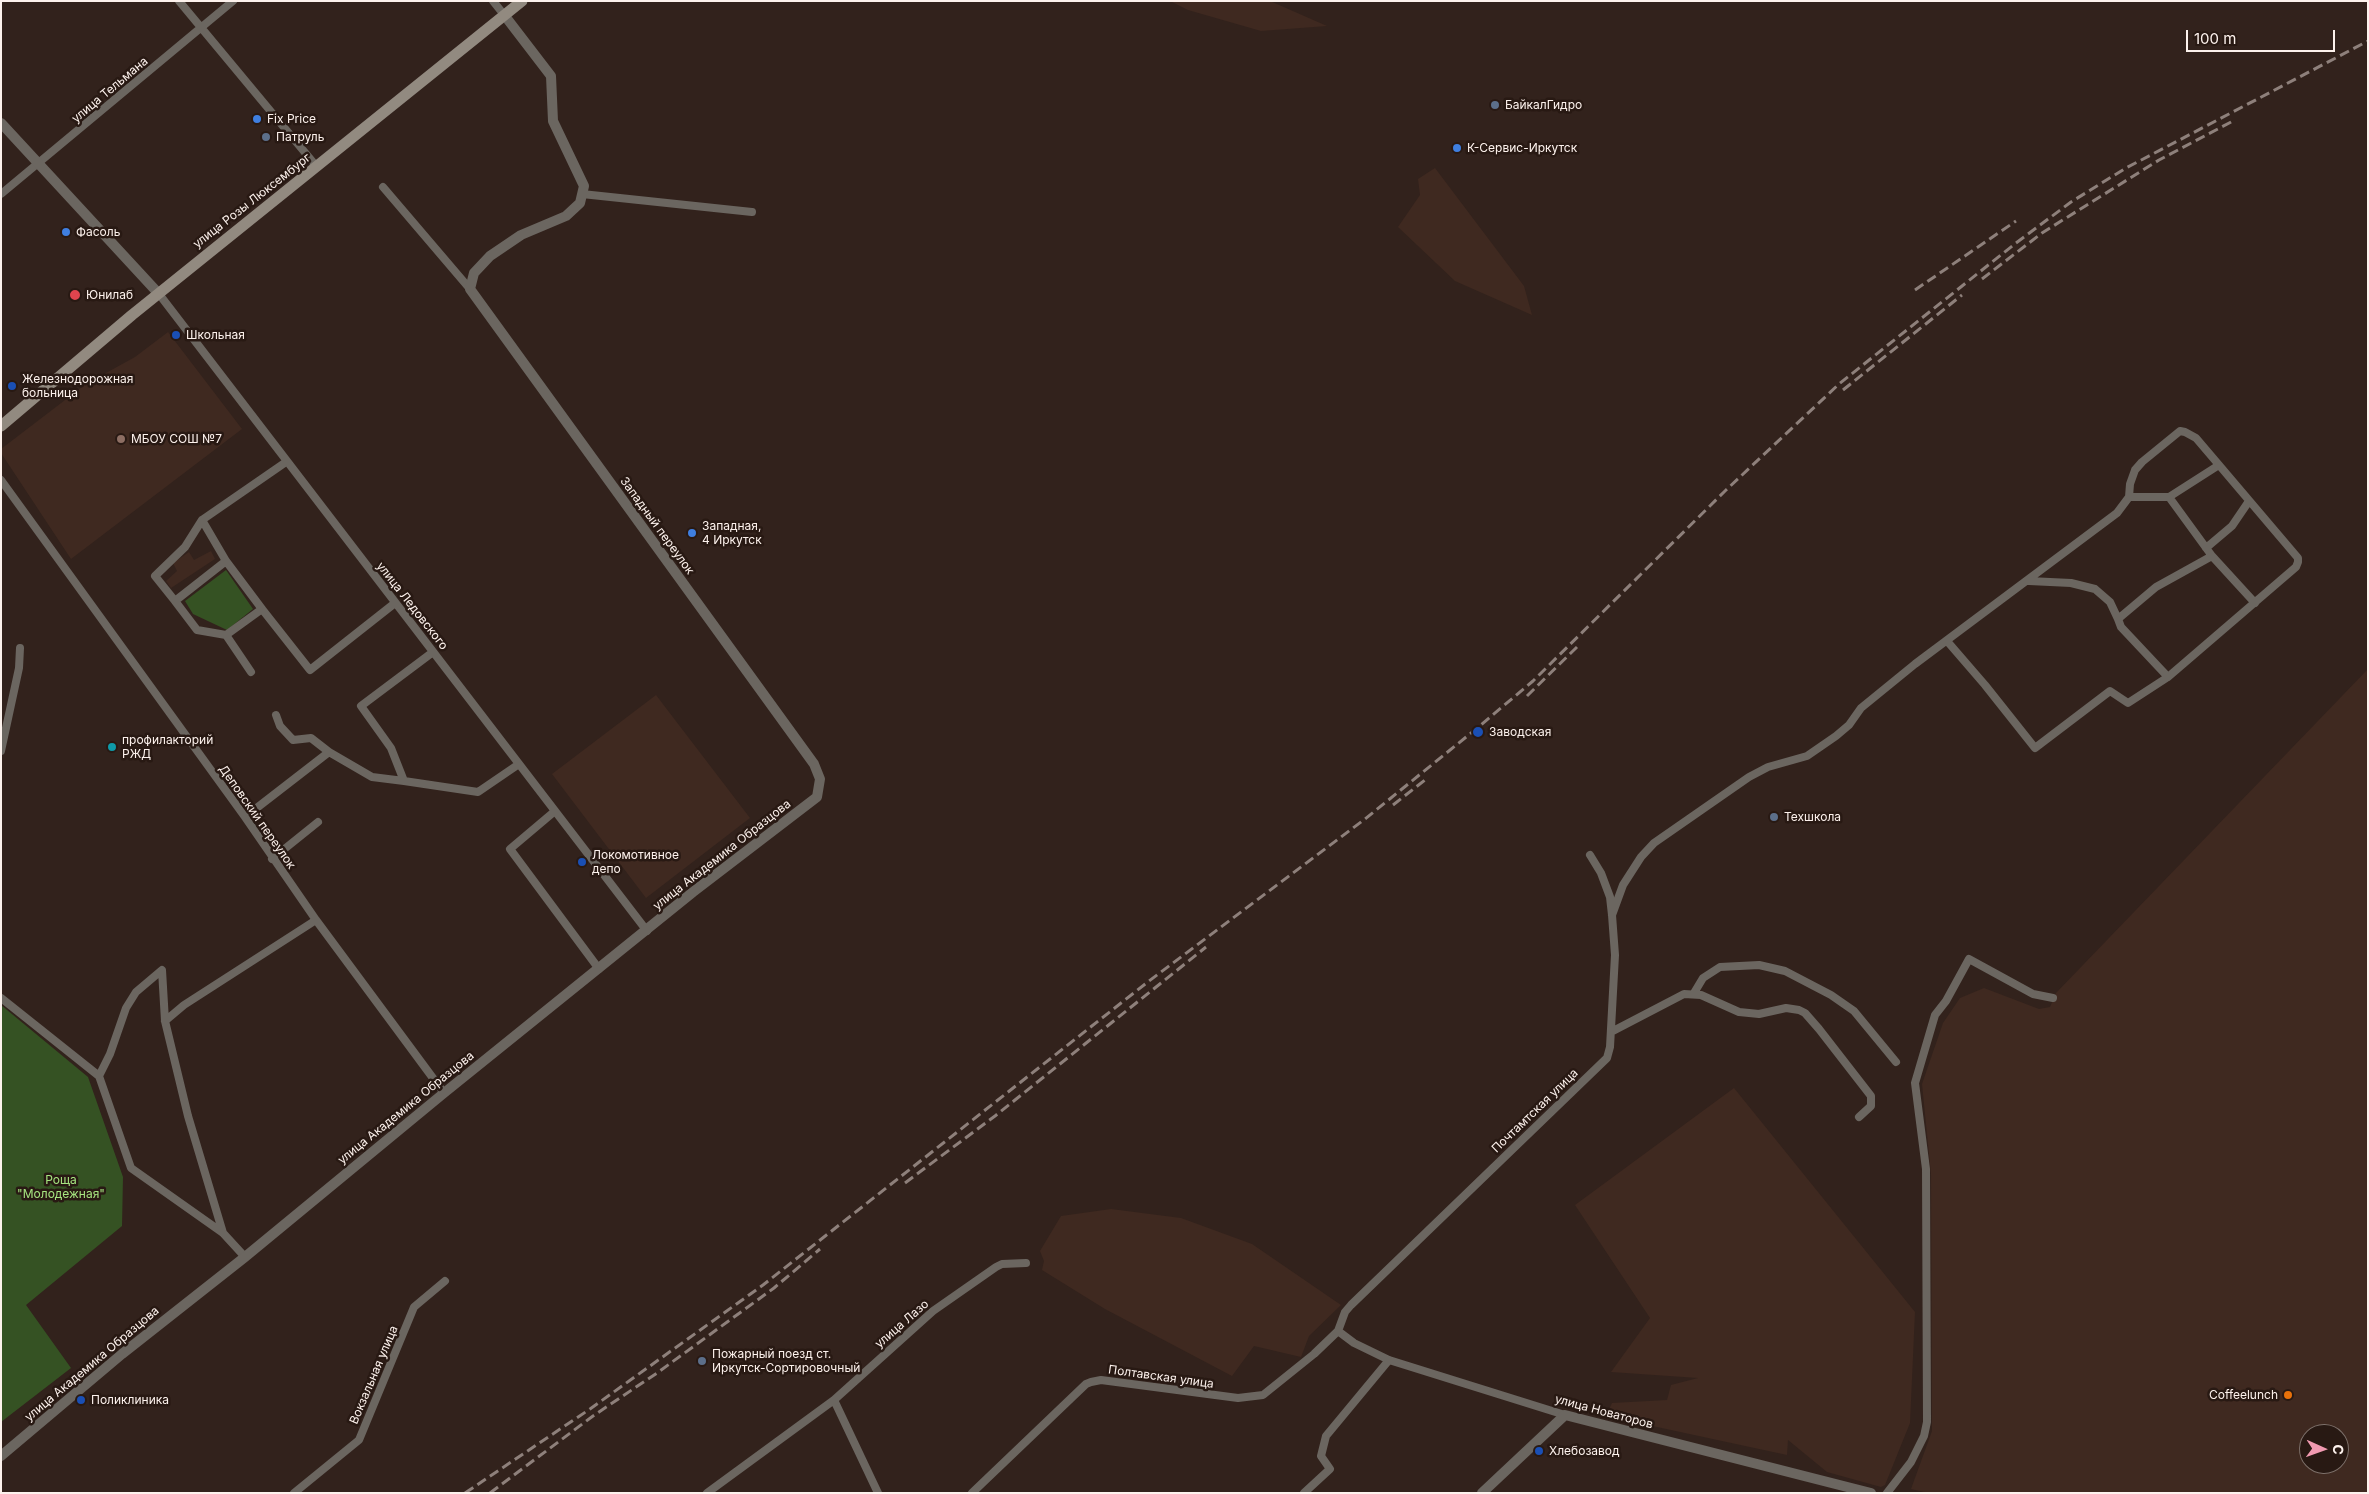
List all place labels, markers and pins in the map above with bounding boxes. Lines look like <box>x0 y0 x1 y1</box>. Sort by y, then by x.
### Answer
place label: БайкалГидро <box>1505 98 1582 112</box>
marker: БайкалГидро <box>1489 99 1501 111</box>
place label: Fix Price <box>267 112 316 126</box>
marker: Fix Price <box>251 113 263 125</box>
place label: Патруль <box>276 130 324 144</box>
marker: Патруль <box>260 131 272 143</box>
place label: К-Сервис-Иркутск <box>1467 141 1577 155</box>
marker: К-Сервис-Иркутск <box>1451 142 1463 154</box>
place label: Фасоль <box>76 225 120 239</box>
marker: Фасоль <box>60 226 72 238</box>
marker: Юнилаб <box>68 288 82 302</box>
place label: Юнилаб <box>86 288 133 302</box>
place label: Школьная <box>186 328 245 342</box>
marker: Школьная <box>170 329 182 341</box>
place label: Железнодорожная больница <box>22 372 134 400</box>
marker: Железнодорожная больница <box>6 380 18 392</box>
place label: МБОУ СОШ №7 <box>131 432 222 446</box>
marker: МБОУ СОШ №7 <box>115 433 127 445</box>
place label: Западная, 4 Иркутск <box>702 519 762 547</box>
marker: Западная, 4 Иркутск <box>686 527 698 539</box>
marker: Заводская <box>1471 725 1485 739</box>
place label: Заводская <box>1489 725 1551 739</box>
place label: профилакторий РЖД <box>122 733 213 761</box>
marker: профилакторий РЖД <box>106 741 118 753</box>
place label: Техшкола <box>1784 810 1841 824</box>
marker: Техшкола <box>1768 811 1780 823</box>
place label: Локомотивное депо <box>592 848 679 876</box>
marker: Локомотивное депо <box>576 856 588 868</box>
place label: Пожарный поезд ст. Иркутск-Сортировочный <box>712 1347 860 1375</box>
marker: Пожарный поезд ст. Иркутск-Сортировочный <box>696 1355 708 1367</box>
place label: Coffeelunch <box>2209 1388 2278 1402</box>
marker: Coffeelunch <box>2282 1389 2294 1401</box>
place label: Поликлиника <box>91 1393 169 1407</box>
marker: Поликлиника <box>75 1394 87 1406</box>
place label: Хлебозавод <box>1549 1444 1620 1458</box>
marker: Хлебозавод <box>1533 1445 1545 1457</box>

